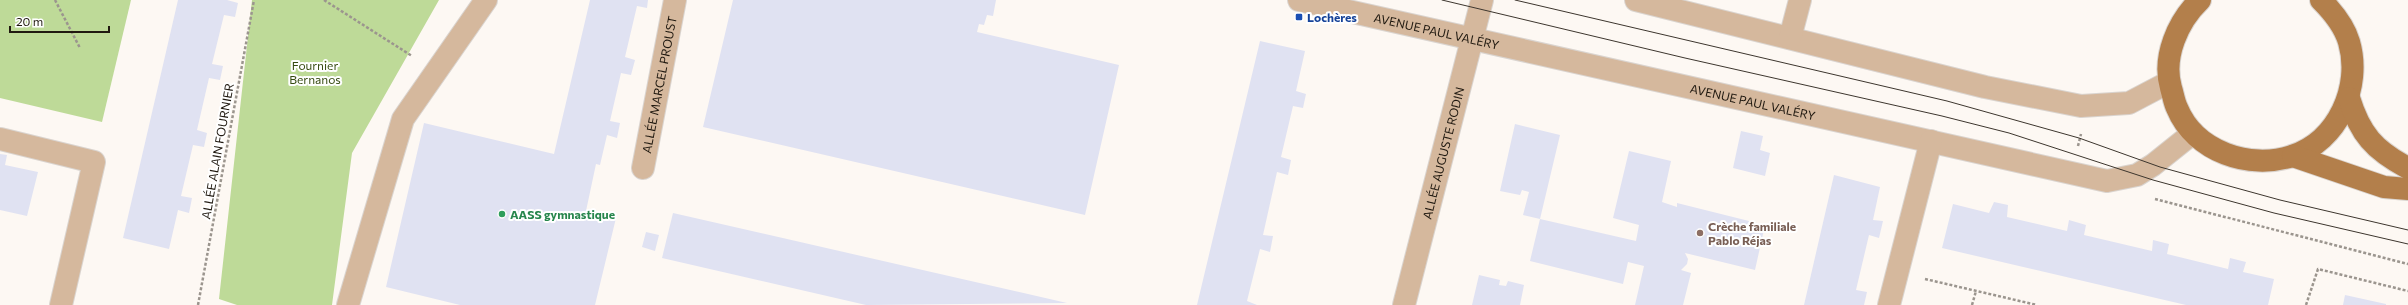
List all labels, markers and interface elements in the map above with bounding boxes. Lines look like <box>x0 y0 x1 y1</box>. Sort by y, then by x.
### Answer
scale bar <box>10 8 109 34</box>
place label: Lochères <box>1307 10 1357 24</box>
street label: AVENUE PAUL VALÉRY <box>1373 10 1501 52</box>
marker: Lochères <box>1294 12 1304 22</box>
text: 20 m <box>16 14 43 28</box>
street label: ALLÉE MARCEL PROUST <box>639 14 679 154</box>
park label: Fournier Bernanos <box>289 58 341 86</box>
street label: AVENUE PAUL VALÉRY <box>1689 81 1817 123</box>
street label: ALLÉE ALAIN FOURNIER <box>198 82 236 220</box>
street label: ALLÉE AUGUSTE RODIN <box>1419 85 1467 220</box>
place label: AASS gymnastique <box>510 207 615 221</box>
marker: AASS gymnastique <box>497 209 507 219</box>
place label: Crèche familiale Pablo Réjas <box>1708 219 1796 247</box>
marker: Crèche familiale Pablo Réjas <box>1695 228 1705 238</box>

